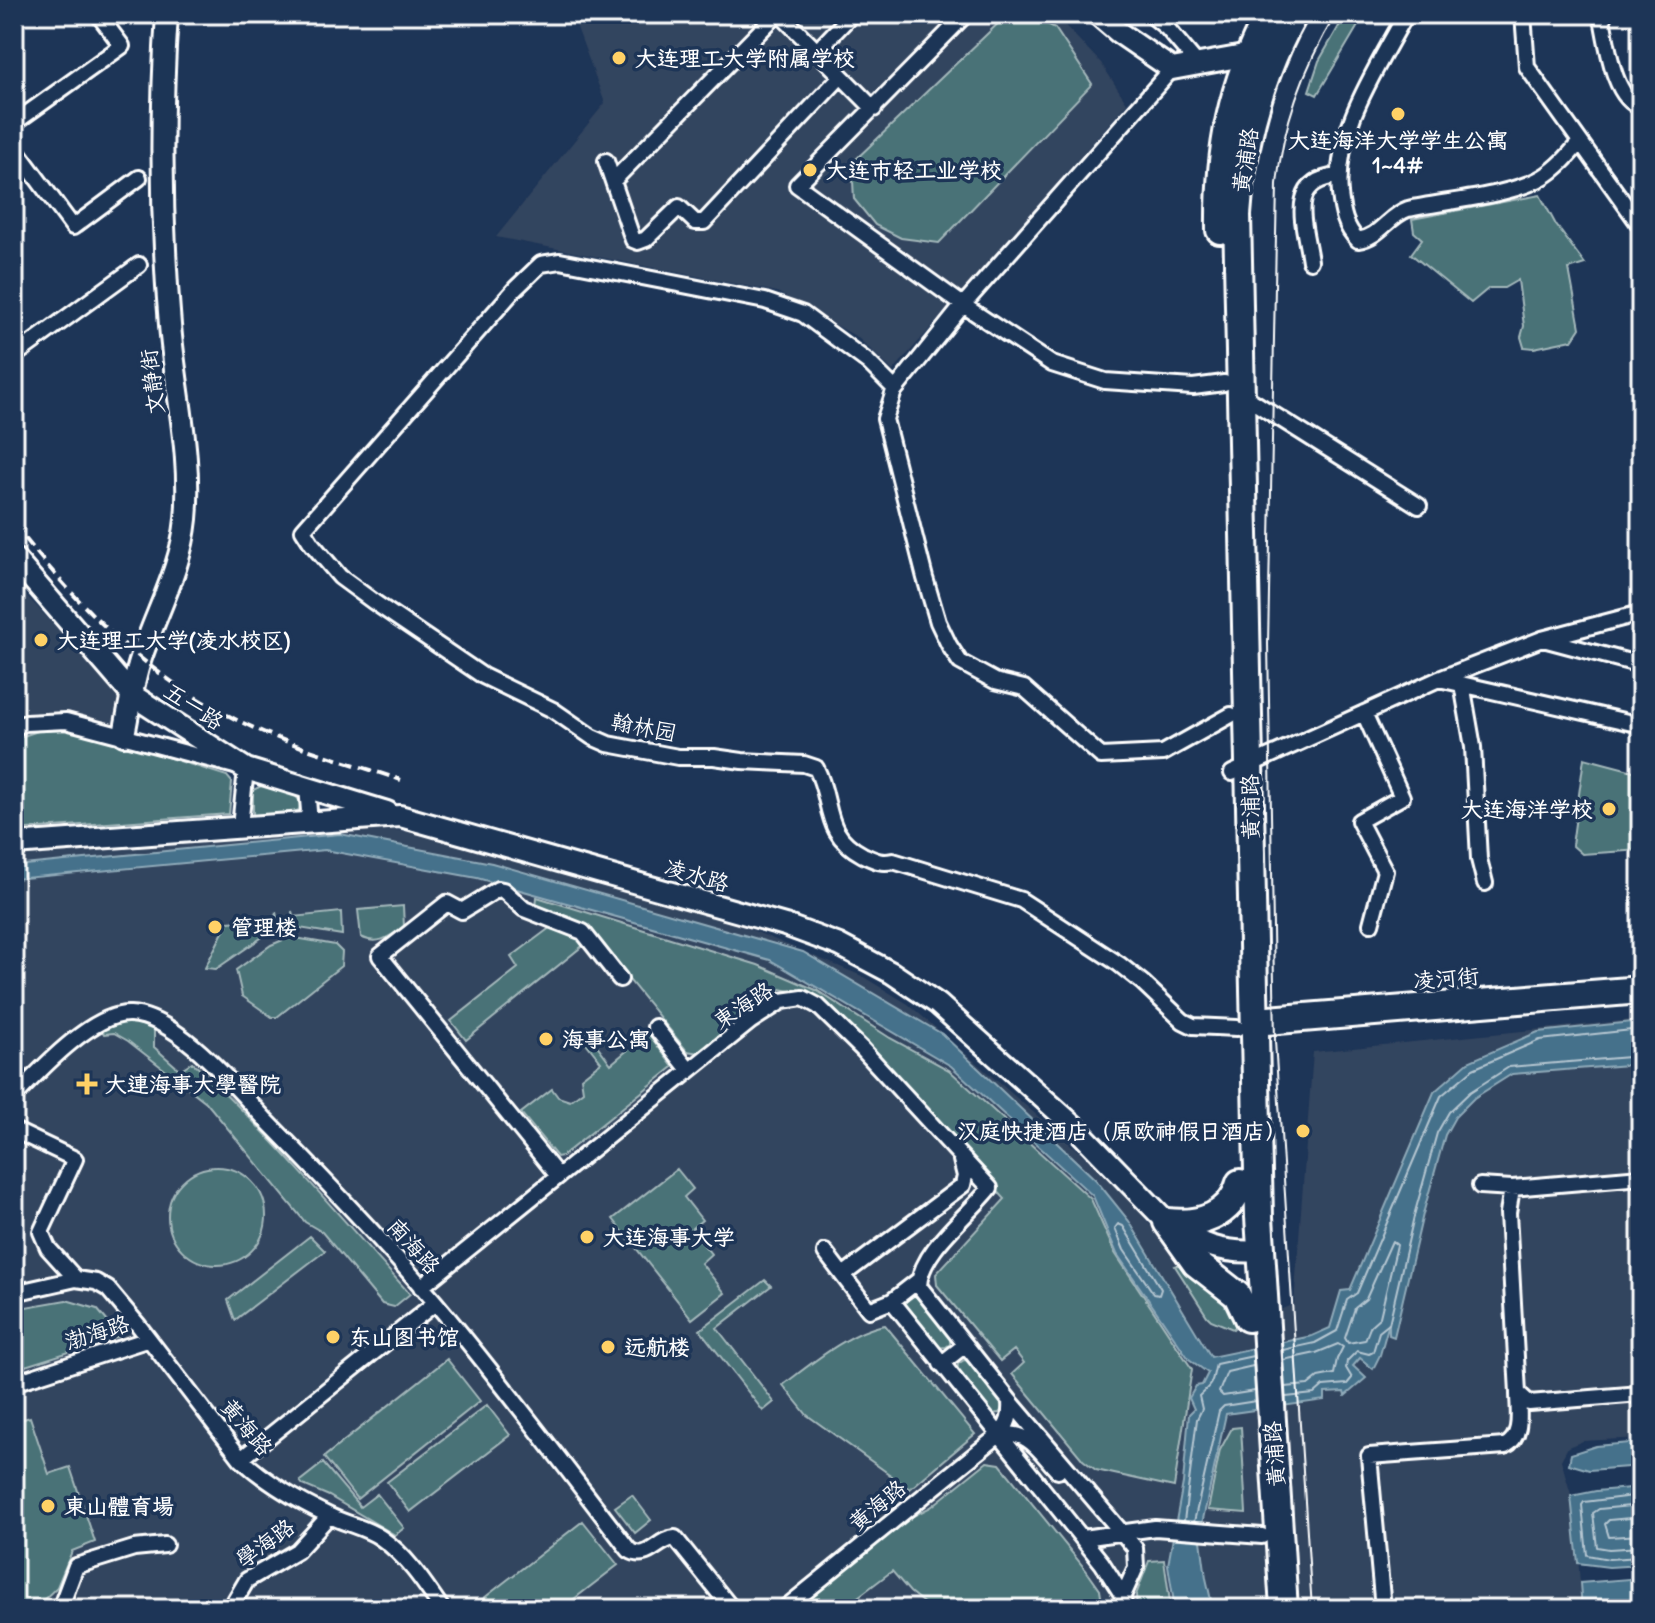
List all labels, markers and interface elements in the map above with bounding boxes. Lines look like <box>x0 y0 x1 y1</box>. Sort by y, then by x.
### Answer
place label: 大连理工大学附属学校 <box>635 44 855 72</box>
marker: 大连理工大学附属学校 <box>610 49 628 67</box>
marker: 大连海洋大学学生公寓 1~4# <box>1389 105 1407 123</box>
street label: 黄浦路 <box>1226 125 1264 195</box>
place label: 大连海洋大学学生公寓 1~4# <box>1288 126 1508 179</box>
place label: 大连市轻工业学校 <box>826 156 1002 184</box>
marker: 大连市轻工业学校 <box>801 161 819 179</box>
street label: 文静街 <box>134 348 170 416</box>
place label: 大连理工大学(凌水校区) <box>57 626 291 654</box>
marker: 大连理工大学(凌水校区) <box>32 631 50 649</box>
street label: 五一路 <box>159 676 229 736</box>
street label: 翰林园 <box>609 706 679 748</box>
street label: 黄浦路 <box>1235 774 1265 840</box>
place label: 大连海洋学校 <box>1461 795 1593 823</box>
marker: 大连海洋学校 <box>1600 800 1618 818</box>
street label: 凌水路 <box>661 852 733 898</box>
place label: 管理楼 <box>231 913 297 941</box>
marker: 管理楼 <box>206 918 224 936</box>
street label: 凌河街 <box>1412 961 1480 995</box>
street label: 東海路 <box>708 975 778 1035</box>
place label: 海事公寓 <box>562 1025 650 1053</box>
marker: 海事公寓 <box>537 1030 555 1048</box>
place label: 大連海事大學醫院 <box>105 1070 281 1098</box>
marker: 大連海事大學醫院 <box>76 1073 98 1095</box>
place label: 汉庭快捷酒店（原欧神假日酒店） <box>957 1117 1287 1145</box>
marker: 汉庭快捷酒店（原欧神假日酒店） <box>1294 1122 1312 1140</box>
street label: 南海路 <box>382 1212 446 1280</box>
place label: 大连海事大学 <box>603 1223 735 1251</box>
marker: 大连海事大学 <box>578 1228 596 1246</box>
street label: 渤海路 <box>61 1308 133 1356</box>
place label: 东山图书馆 <box>349 1323 459 1351</box>
marker: 东山图书馆 <box>324 1328 342 1346</box>
place label: 远航楼 <box>624 1333 690 1361</box>
marker: 远航楼 <box>599 1338 617 1356</box>
street label: 黃海路 <box>215 1393 279 1461</box>
street label: 黄浦路 <box>1258 1420 1290 1488</box>
street label: 黃海路 <box>843 1473 911 1537</box>
place label: 東山體育場 <box>64 1492 174 1520</box>
marker: 東山體育場 <box>39 1497 57 1515</box>
street label: 學海路 <box>230 1512 300 1574</box>

